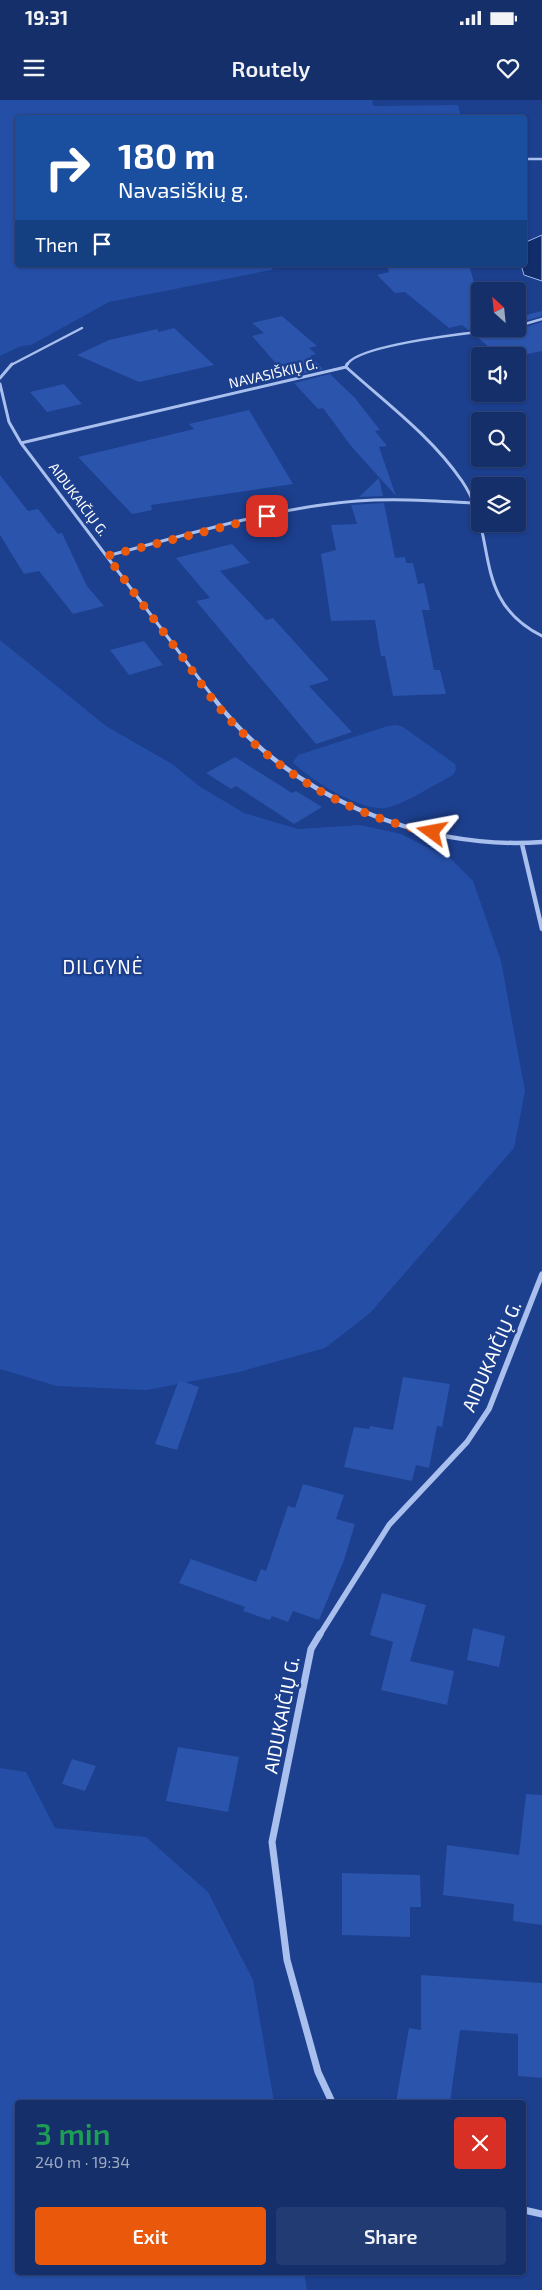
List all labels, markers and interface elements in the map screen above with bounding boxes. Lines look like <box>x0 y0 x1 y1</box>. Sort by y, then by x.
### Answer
text: 19:31 <box>25 6 68 29</box>
icon: menu <box>20 54 48 82</box>
icon: heart <box>494 54 522 82</box>
text: Routely <box>232 55 310 81</box>
text: 180 m <box>118 134 215 176</box>
icon: right <box>35 135 100 200</box>
text: Navasiškių g. <box>118 176 248 202</box>
icon: arrive <box>88 230 116 258</box>
text: Then <box>35 233 78 256</box>
north arrow <box>471 282 526 338</box>
map controls <box>471 282 526 532</box>
button: sound <box>471 347 526 402</box>
street label: NAVASIŠKIŲ G. <box>227 355 319 391</box>
button: search <box>471 412 526 467</box>
street label: AIDUKAIČIŲ G. <box>46 459 112 539</box>
button: layers <box>471 477 526 532</box>
pin <box>246 495 288 537</box>
icon: arrive <box>253 502 281 530</box>
position arrow <box>405 805 457 857</box>
district label: DILGYNĖ <box>63 955 143 978</box>
street label: AIDUKAIČIŲ G. <box>456 1297 526 1415</box>
street label: AIDUKAIČIŲ G. <box>258 1654 304 1776</box>
text: 3 min <box>35 2115 111 2151</box>
button: close <box>454 2117 506 2169</box>
text: 240 m · 19:34 <box>35 2152 130 2171</box>
button: Exit <box>35 2207 266 2265</box>
button: Share <box>276 2207 506 2265</box>

